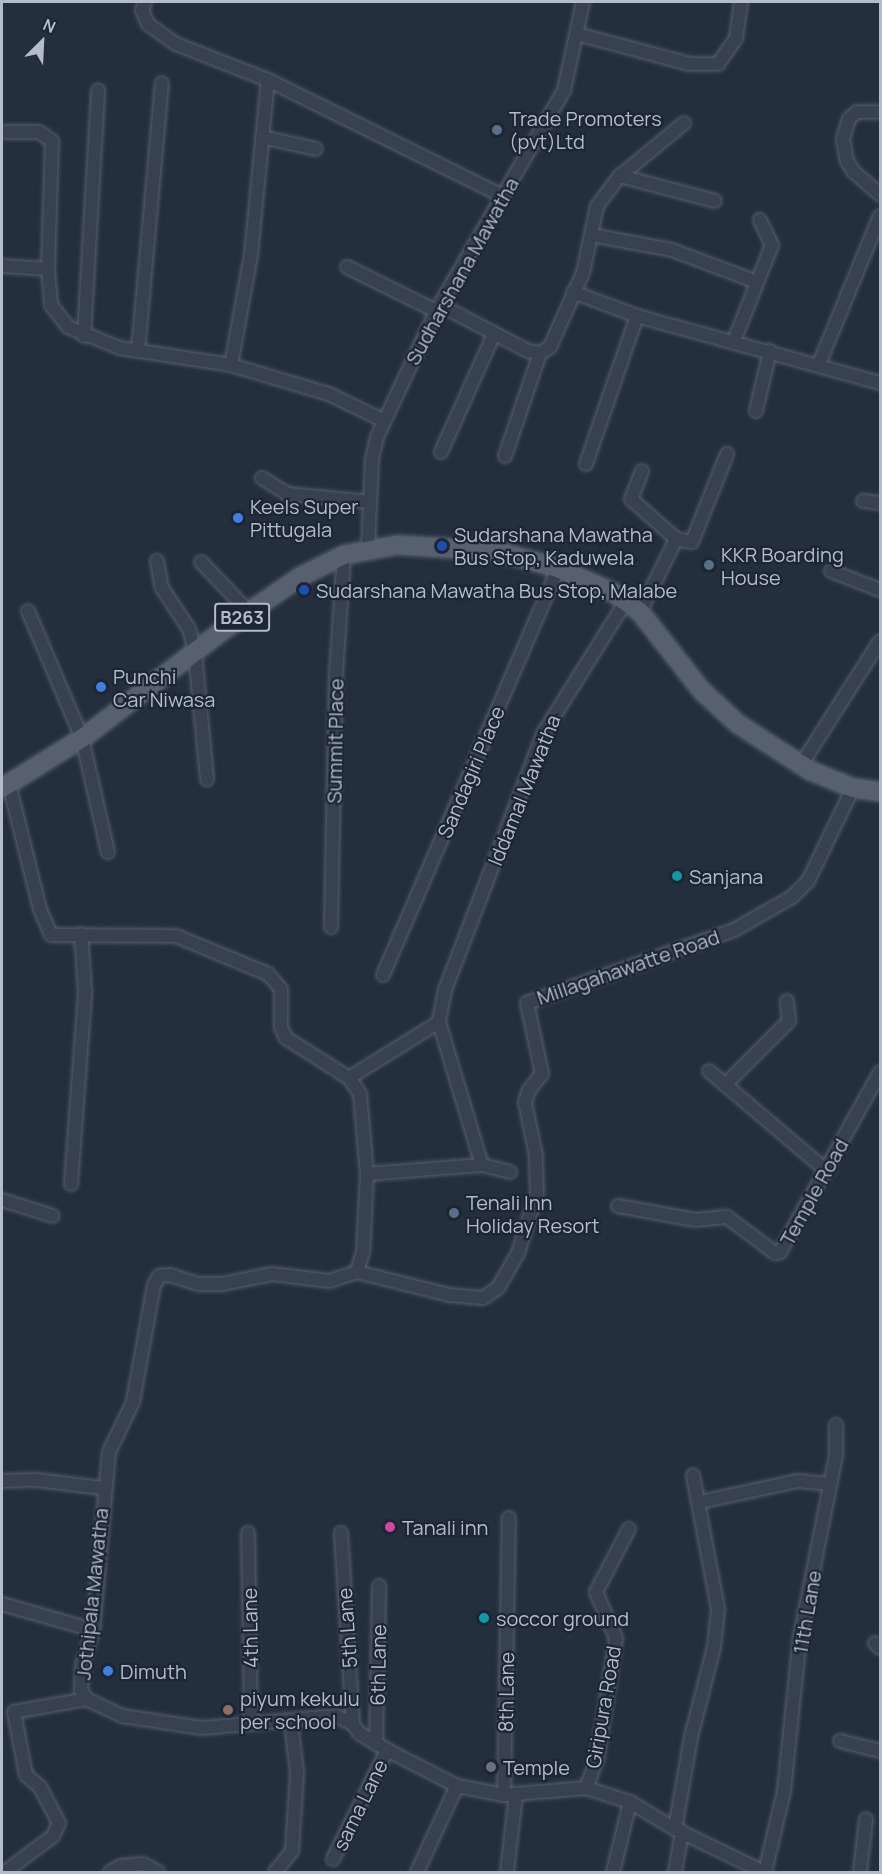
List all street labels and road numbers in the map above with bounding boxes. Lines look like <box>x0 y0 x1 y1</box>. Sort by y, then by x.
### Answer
street label: Sudharshana Mawatha <box>400 173 524 369</box>
road number: B263 <box>214 602 270 632</box>
street label: Summit Place <box>322 678 348 804</box>
street label: Sandagiri Place <box>432 702 510 842</box>
street label: Iddamal Mawatha <box>483 711 565 869</box>
street label: Millagahawatte Road <box>534 925 722 1009</box>
street label: Temple Road <box>775 1134 853 1250</box>
street label: Jothipala Mawatha <box>71 1507 113 1681</box>
street label: 11th Lane <box>788 1568 826 1656</box>
street label: 5th Lane <box>332 1587 362 1669</box>
street label: 4th Lane <box>237 1588 263 1668</box>
street label: 6th Lane <box>365 1624 391 1706</box>
street label: Giripura Road <box>580 1644 626 1770</box>
street label: 8th Lane <box>493 1652 519 1732</box>
street label: sama Lane <box>328 1755 392 1855</box>

